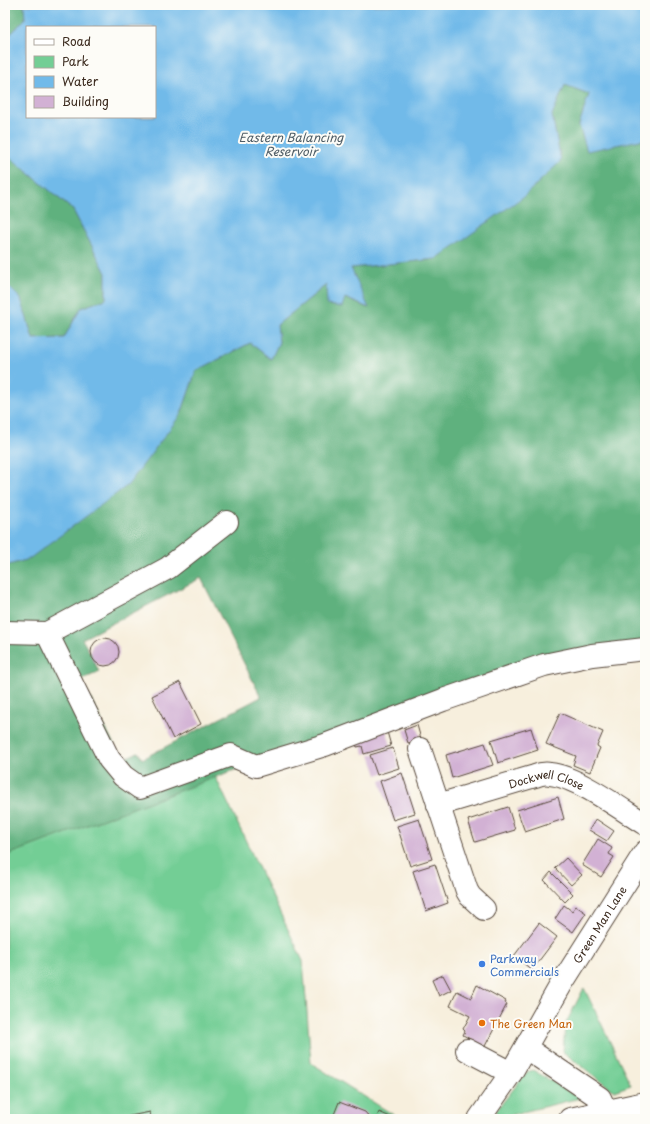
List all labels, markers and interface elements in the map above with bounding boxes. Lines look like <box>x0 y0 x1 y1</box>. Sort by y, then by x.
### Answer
legend <box>26 26 156 118</box>
text: Road <box>62 32 91 50</box>
text: Park <box>62 52 89 70</box>
text: Water <box>62 72 99 90</box>
text: Building <box>62 92 109 110</box>
water label: Eastern Balancing Reservoir <box>239 128 344 160</box>
street label: Dockwell Close <box>506 765 587 794</box>
street label: Green Man Lane <box>568 882 630 966</box>
place label: Parkway Commercials <box>490 950 559 980</box>
marker: Parkway Commercials <box>477 959 487 969</box>
place label: The Green Man <box>490 1015 572 1032</box>
marker: The Green Man <box>477 1018 487 1028</box>

